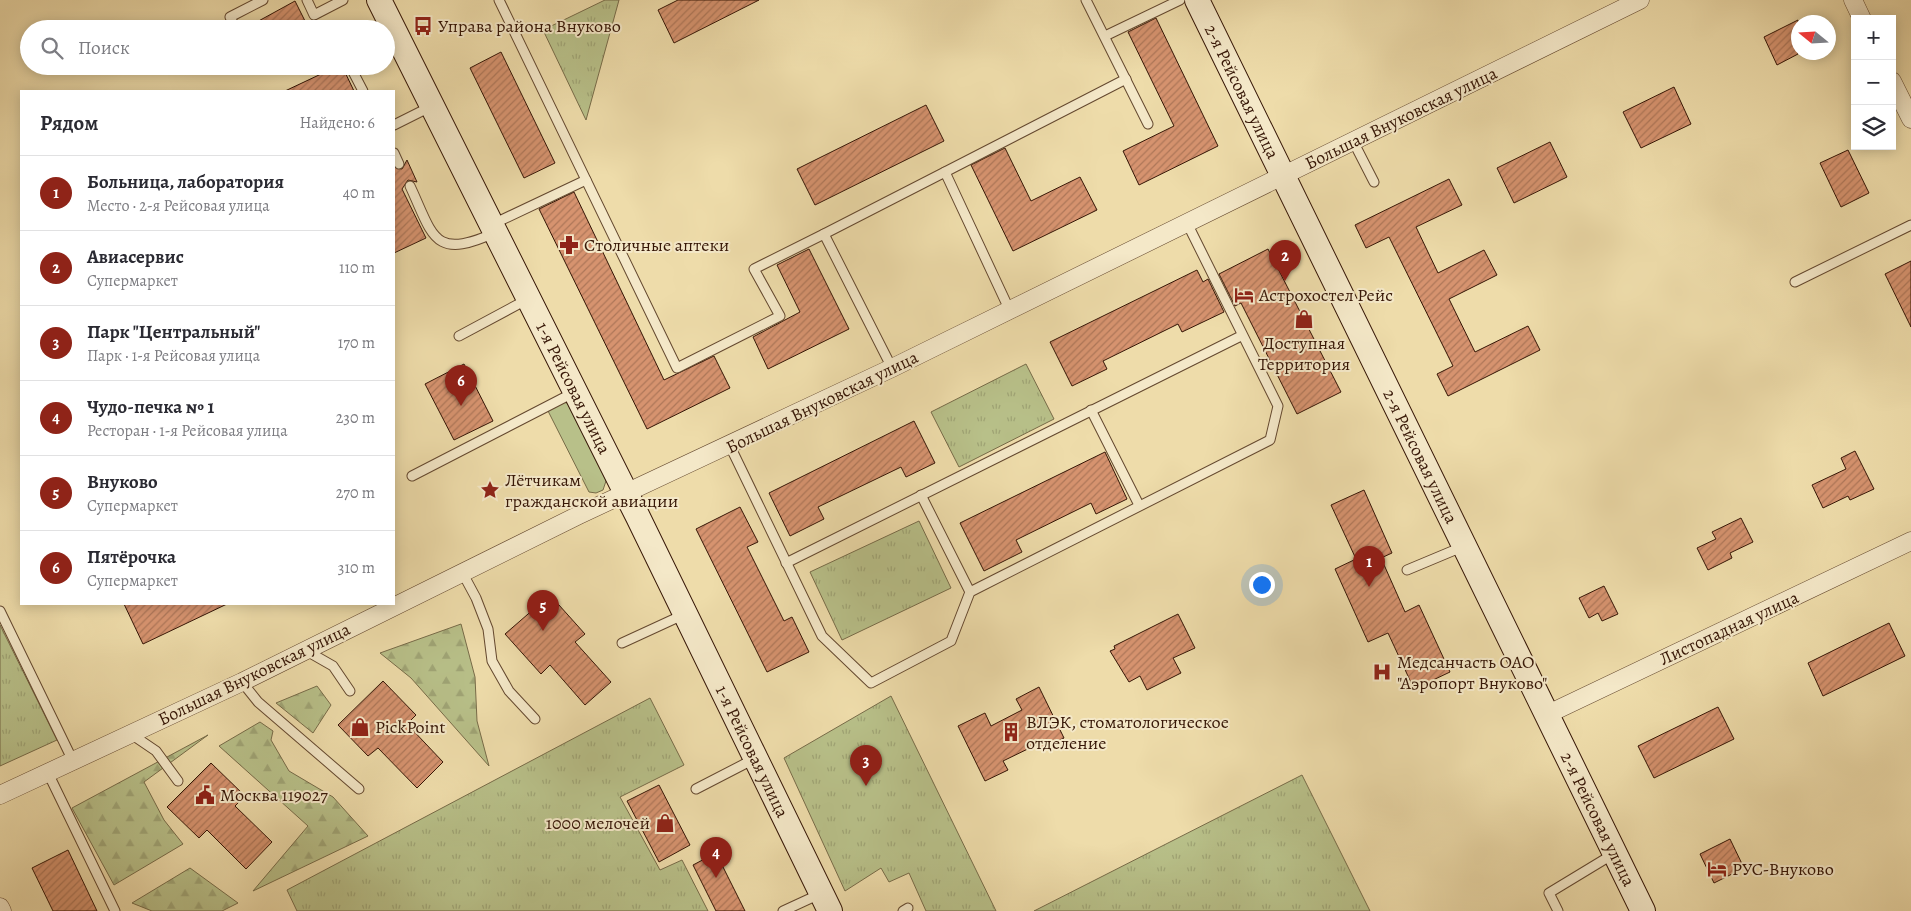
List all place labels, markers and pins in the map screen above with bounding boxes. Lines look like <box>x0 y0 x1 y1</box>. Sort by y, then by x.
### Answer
place label: Управа района Внуково <box>438 14 621 38</box>
bus stop icon: Управа района Внуково <box>412 15 434 37</box>
place label: Столичные аптеки <box>584 233 729 257</box>
pharmacy icon: Столичные аптеки <box>558 234 580 256</box>
pin: 2 <box>1269 240 1301 281</box>
place label: Астрохостел Рейс <box>1258 283 1393 307</box>
hotel icon: Астрохостел Рейс <box>1233 284 1255 306</box>
shop icon: Доступная Территория <box>1293 308 1315 330</box>
place label: Доступная Территория <box>1258 331 1350 376</box>
pin: 6 <box>445 365 477 406</box>
place label: Лётчикам гражданской авиации <box>505 468 678 513</box>
place icon: Лётчикам гражданской авиации <box>479 479 501 501</box>
pin: 1 <box>1353 546 1385 587</box>
pin: 5 <box>527 590 559 631</box>
place label: Медсанчасть ОАО "Аэропорт Внуково" <box>1397 650 1547 695</box>
hospital icon: Медсанчасть ОАО "Аэропорт Внуково" <box>1371 661 1393 683</box>
place label: ВЛЭК, стоматологическое отделение <box>1026 710 1229 755</box>
place label: PickPoint <box>375 715 445 739</box>
shop icon: PickPoint <box>349 716 371 738</box>
building icon: ВЛЭК, стоматологическое отделение <box>1000 721 1022 743</box>
pin: 3 <box>850 745 882 786</box>
place label: Москва 119027 <box>220 783 328 807</box>
public building icon: Москва 119027 <box>194 784 216 806</box>
place label: 1000 мелочей <box>546 811 650 835</box>
shop icon: 1000 мелочей <box>654 812 676 834</box>
pin: 4 <box>700 837 732 878</box>
place label: РУС-Внуково <box>1732 857 1834 881</box>
hotel icon: РУС-Внуково <box>1706 858 1728 880</box>

